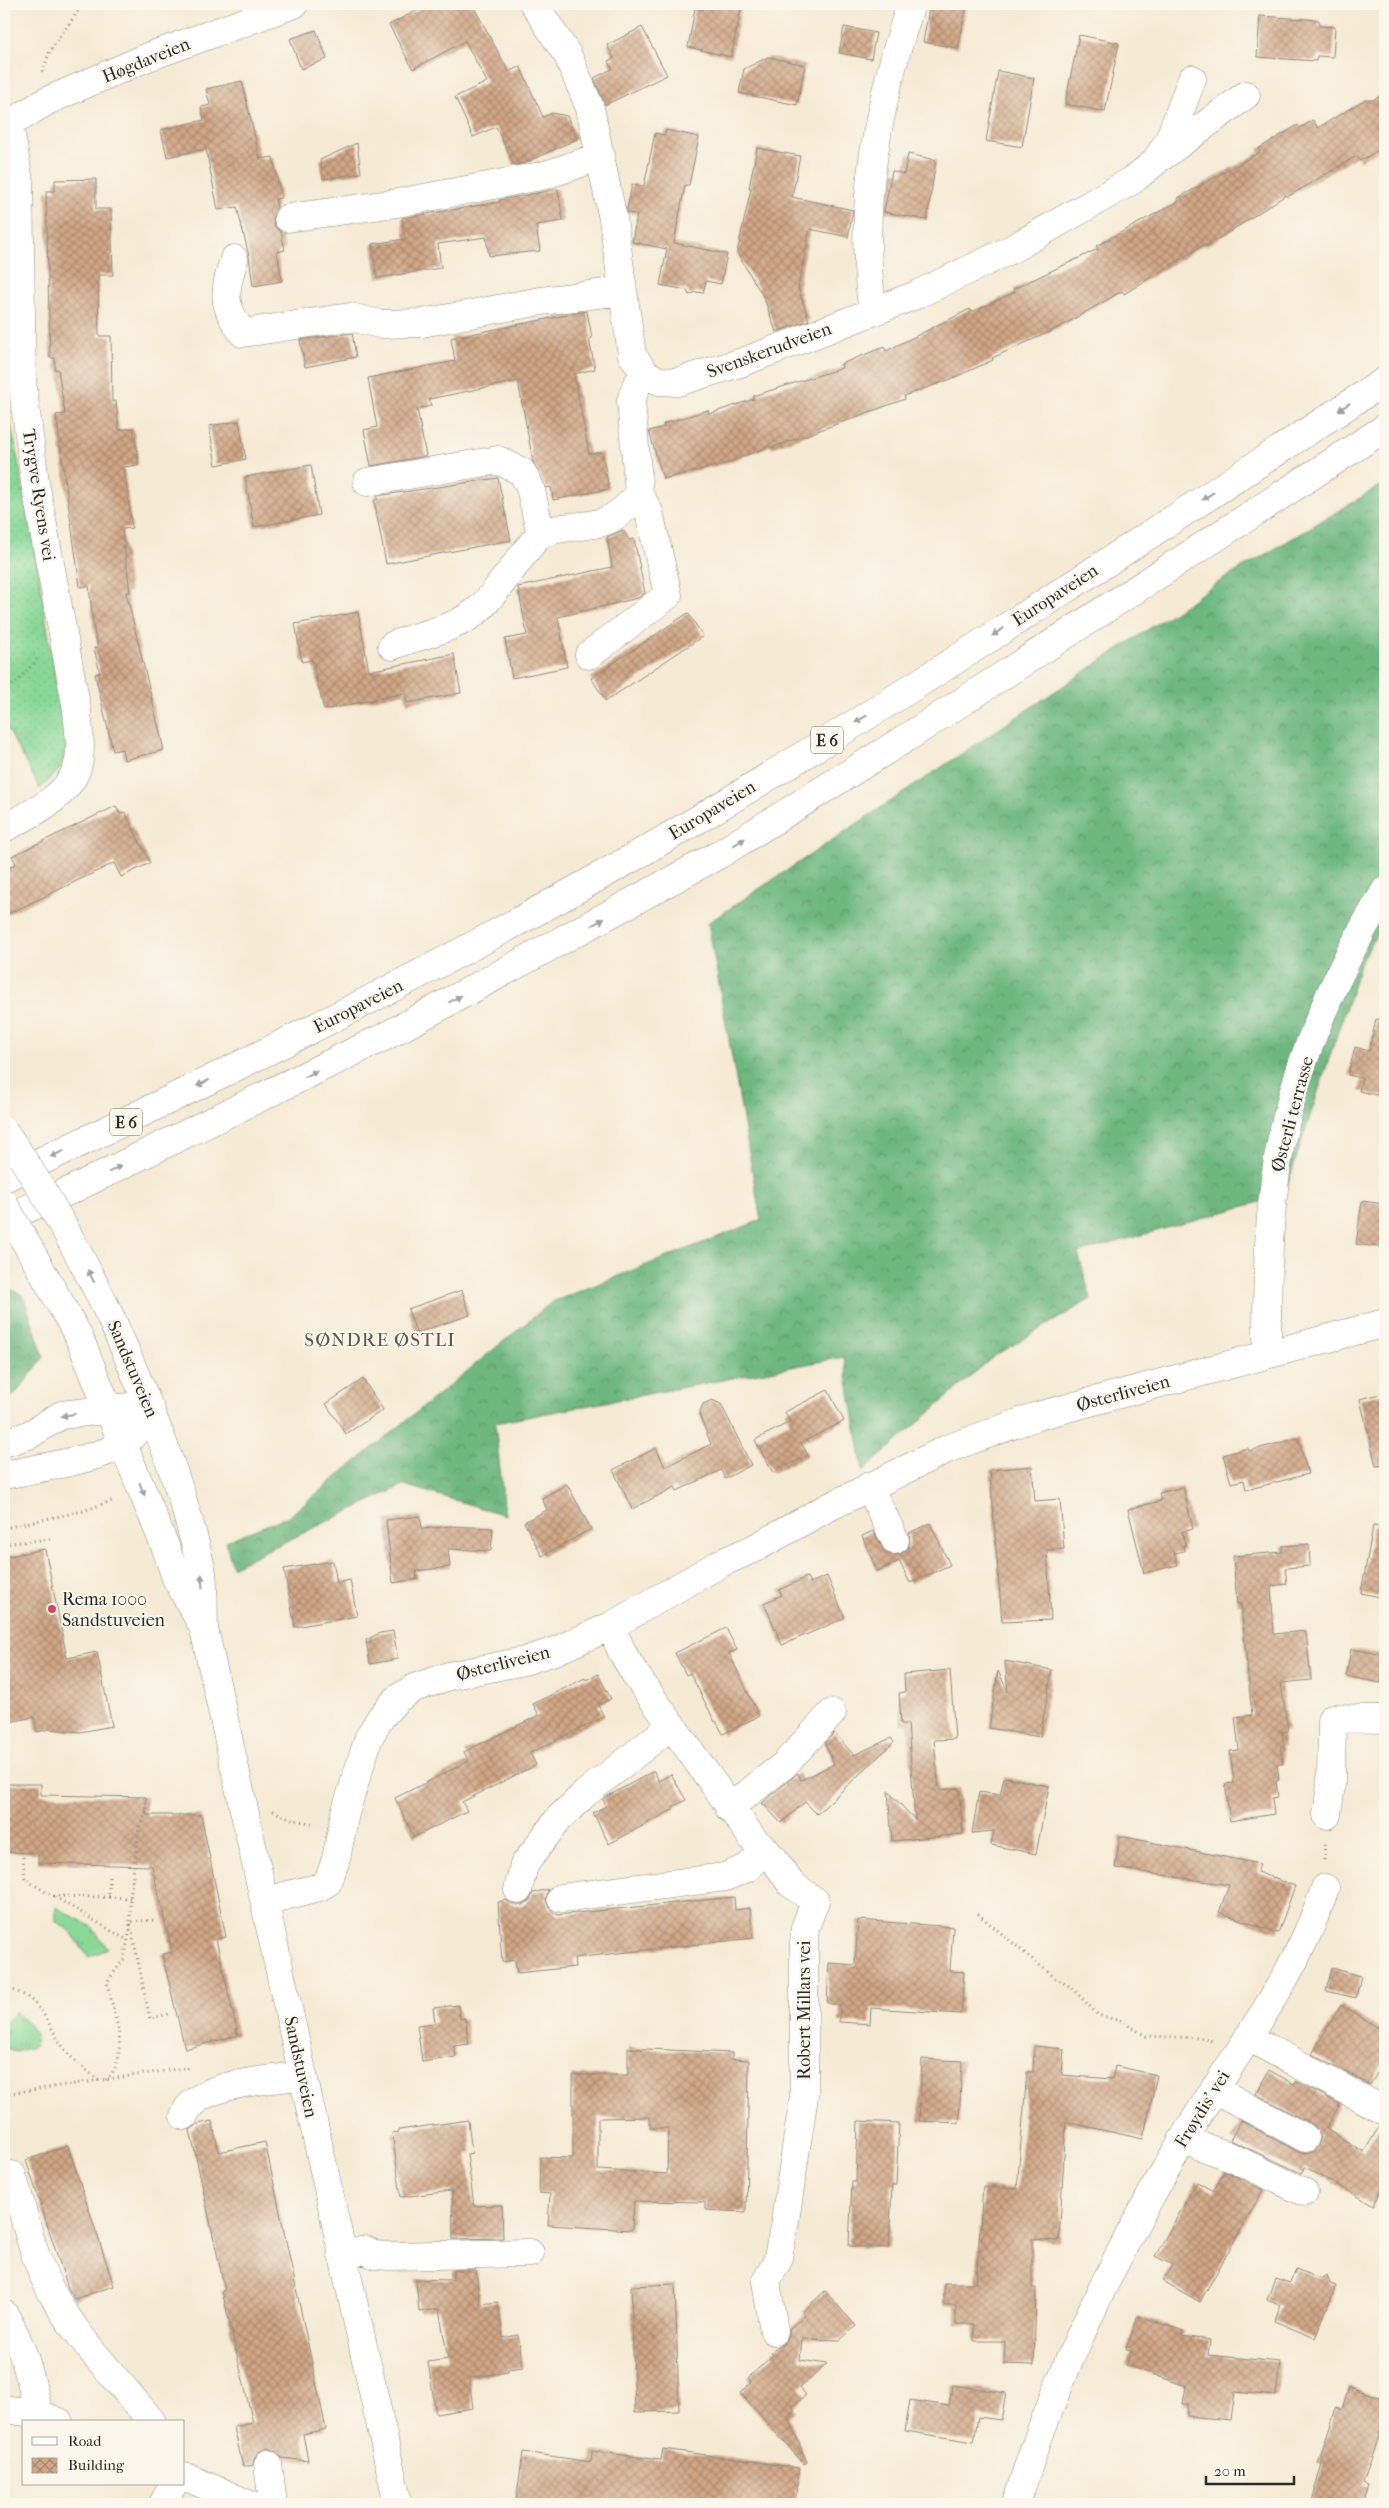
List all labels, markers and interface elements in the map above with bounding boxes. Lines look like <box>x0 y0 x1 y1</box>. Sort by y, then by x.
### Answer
street label: Høgdaveien <box>99 33 194 88</box>
street label: Svenskerudveien <box>704 318 835 383</box>
one-way arrow <box>1338 403 1351 412</box>
street label: Trygve Ryens vei <box>18 428 59 563</box>
one-way arrow <box>1201 491 1215 500</box>
street label: Europaveien <box>1009 560 1102 631</box>
one-way arrow <box>991 627 1005 636</box>
one-way arrow <box>855 715 868 724</box>
road number: E 6 <box>811 726 843 754</box>
street label: Europaveien <box>665 776 760 845</box>
one-way arrow <box>732 837 746 846</box>
one-way arrow <box>591 918 604 927</box>
street label: Europaveien <box>310 975 407 1038</box>
one-way arrow <box>448 995 461 1004</box>
street label: Østerli terrasse <box>1267 1054 1318 1174</box>
one-way arrow <box>303 1070 318 1078</box>
one-way arrow <box>196 1079 210 1087</box>
road number: E 6 <box>110 1108 142 1136</box>
one-way arrow <box>50 1151 64 1159</box>
one-way arrow <box>108 1165 122 1173</box>
one-way arrow <box>87 1269 95 1283</box>
street label: Sandstuveien <box>103 1318 163 1421</box>
district label: SØNDRE ØSTLI <box>304 1329 456 1351</box>
street label: Østerliveien <box>1074 1371 1173 1416</box>
one-way arrow <box>60 1411 76 1419</box>
one-way arrow <box>138 1481 146 1496</box>
one-way arrow <box>197 1572 205 1588</box>
place label: Rema 1000 Sandstuveien <box>62 1589 166 1631</box>
marker: Rema 1000 Sandstuveien <box>46 1603 58 1615</box>
street label: Østerliveien <box>454 1642 553 1685</box>
street label: Robert Millars vei <box>794 1940 815 2080</box>
street label: Sandstuveien <box>280 2015 322 2120</box>
street label: Frøydis' vei <box>1170 2066 1235 2152</box>
legend <box>22 2420 185 2486</box>
text: Road <box>68 2432 102 2450</box>
scale bar <box>1206 2453 1294 2485</box>
text: Building <box>68 2456 125 2474</box>
text: 20 m <box>1214 2462 1246 2480</box>

